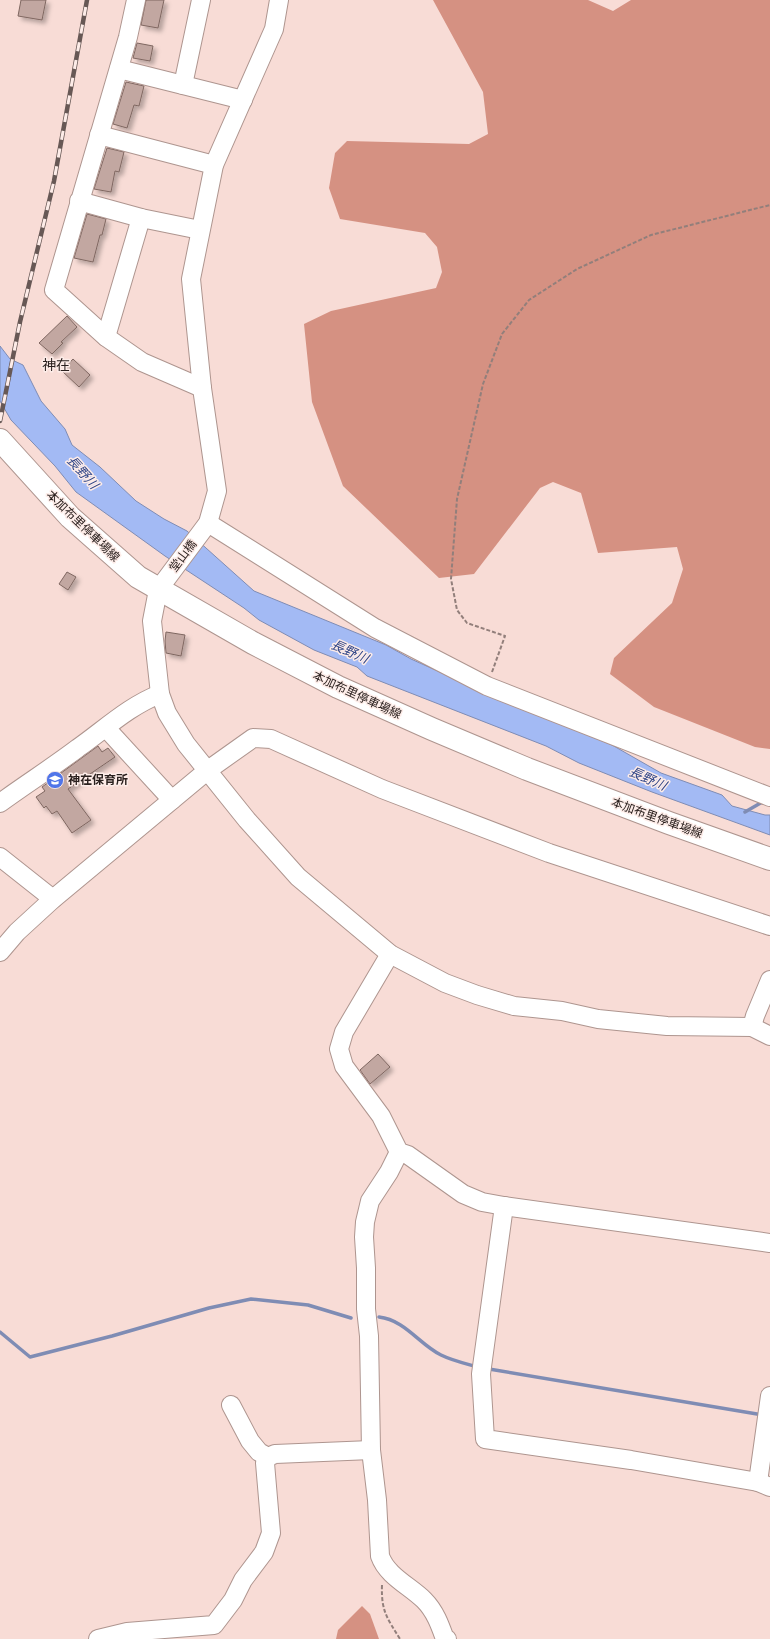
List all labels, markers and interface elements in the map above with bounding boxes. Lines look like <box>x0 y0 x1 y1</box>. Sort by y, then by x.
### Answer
district label: 神在 <box>42 356 70 374</box>
water label: 長野川 <box>63 452 103 494</box>
street label: 本加布里停車場線 <box>43 487 123 565</box>
street label: 堂山橋 <box>166 537 200 575</box>
water label: 長野川 <box>329 636 373 668</box>
street label: 本加布里停車場線 <box>310 667 404 723</box>
water label: 長野川 <box>627 763 671 795</box>
school or university icon: 神在保育所 <box>45 770 65 790</box>
place label: 神在保育所 <box>68 772 128 788</box>
street label: 本加布里停車場線 <box>609 794 705 842</box>

